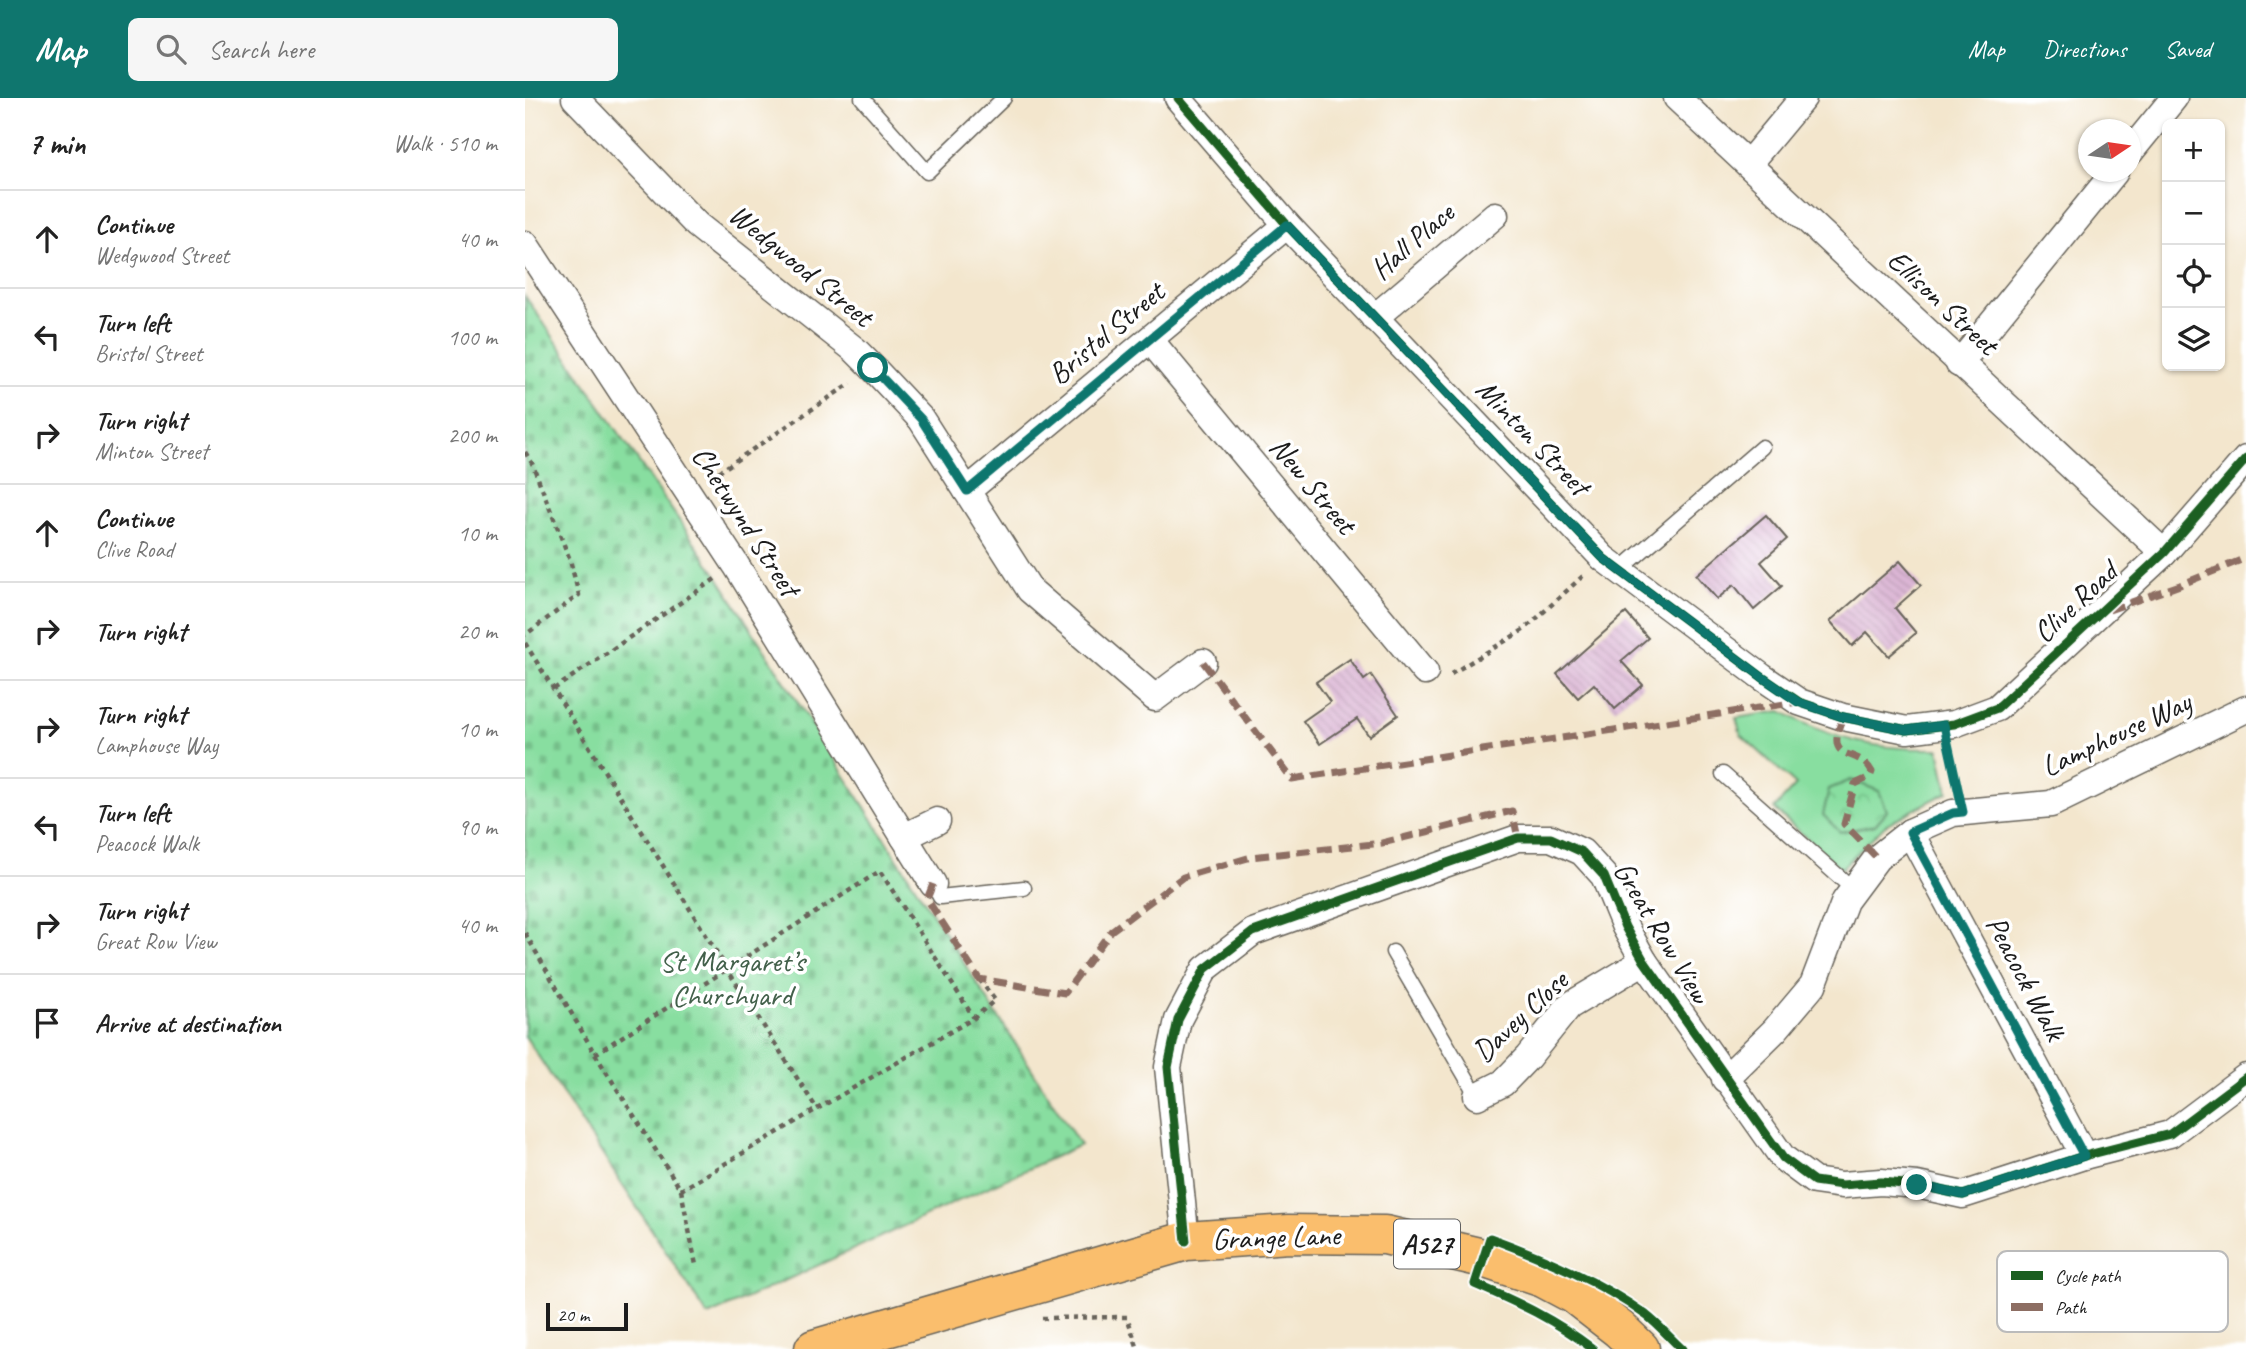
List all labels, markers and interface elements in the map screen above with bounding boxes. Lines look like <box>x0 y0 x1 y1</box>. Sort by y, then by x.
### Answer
search box <box>128 18 618 81</box>
text: Map <box>35 28 86 70</box>
icon: search <box>152 30 190 68</box>
text: Search here <box>208 33 314 66</box>
text: Map <box>1968 34 2005 64</box>
text: Directions <box>2043 34 2126 64</box>
text: Saved <box>2164 34 2211 64</box>
north arrow <box>2078 119 2141 182</box>
map controls <box>2162 119 2225 371</box>
button: + <box>2162 119 2225 182</box>
text: 7 min <box>28 125 85 163</box>
text: Walk · 510 m <box>393 129 497 158</box>
button: − <box>2162 182 2225 245</box>
street label: Hall Place <box>1362 193 1464 288</box>
street label: Wedgwood Street <box>721 195 883 337</box>
text: Continue <box>95 208 173 241</box>
icon: ahead <box>28 220 66 258</box>
text: 40 m <box>458 225 497 254</box>
text: Wedgwood Street <box>95 241 229 270</box>
street label: Ellison Street <box>1880 241 2009 365</box>
button: locate <box>2162 245 2225 308</box>
street label: Bristol Street <box>1040 271 1174 393</box>
text: Turn left <box>95 306 170 339</box>
button: layers <box>2162 308 2225 371</box>
icon: left <box>28 318 66 356</box>
text: 100 m <box>448 323 497 352</box>
text: Bristol Street <box>95 339 202 368</box>
route start <box>857 352 888 383</box>
street label: Minton Street <box>1468 371 1601 506</box>
text: Turn right <box>95 404 186 437</box>
icon: right <box>28 416 66 454</box>
text: 200 m <box>448 421 497 450</box>
street label: New Street <box>1261 429 1367 544</box>
text: Minton Street <box>95 437 208 466</box>
street label: Chetwynd Street <box>683 439 811 607</box>
text: Continue <box>95 502 173 535</box>
icon: ahead <box>28 514 66 552</box>
text: 10 m <box>458 519 497 548</box>
text: Clive Road <box>95 535 173 564</box>
street label: Clive Road <box>2025 550 2128 651</box>
icon: right <box>28 612 66 650</box>
text: Turn right <box>95 615 186 648</box>
text: 20 m <box>458 617 497 646</box>
street label: Lamphouse Way <box>2035 682 2198 785</box>
text: Turn right <box>95 698 186 731</box>
icon: right <box>28 710 66 748</box>
text: 10 m <box>458 715 497 744</box>
text: Lamphouse Way <box>95 731 218 760</box>
text: Turn left <box>95 796 170 829</box>
icon: left <box>28 808 66 846</box>
text: 90 m <box>458 813 497 842</box>
text: Peacock Walk <box>95 829 199 858</box>
street label: Great Row View <box>1605 854 1720 1012</box>
text: Turn right <box>95 894 186 927</box>
icon: right <box>28 906 66 944</box>
street label: Peacock Walk <box>1977 909 2076 1049</box>
text: 40 m <box>458 911 497 940</box>
text: Great Row View <box>95 927 216 956</box>
park label: St Margaret’s Churchyard <box>660 942 807 1014</box>
street label: Davey Close <box>1464 961 1577 1070</box>
icon: arrive <box>28 1004 66 1042</box>
text: Arrive at destination <box>95 1007 281 1040</box>
route end <box>1901 1169 1932 1200</box>
street label: Grange Lane <box>1211 1216 1343 1258</box>
road number: A527 <box>1394 1220 1460 1268</box>
legend <box>1997 1251 2228 1332</box>
text: Cycle path <box>2055 1264 2121 1288</box>
text: Path <box>2055 1296 2088 1320</box>
scale bar <box>546 1300 628 1332</box>
text: 20 m <box>557 1303 589 1327</box>

